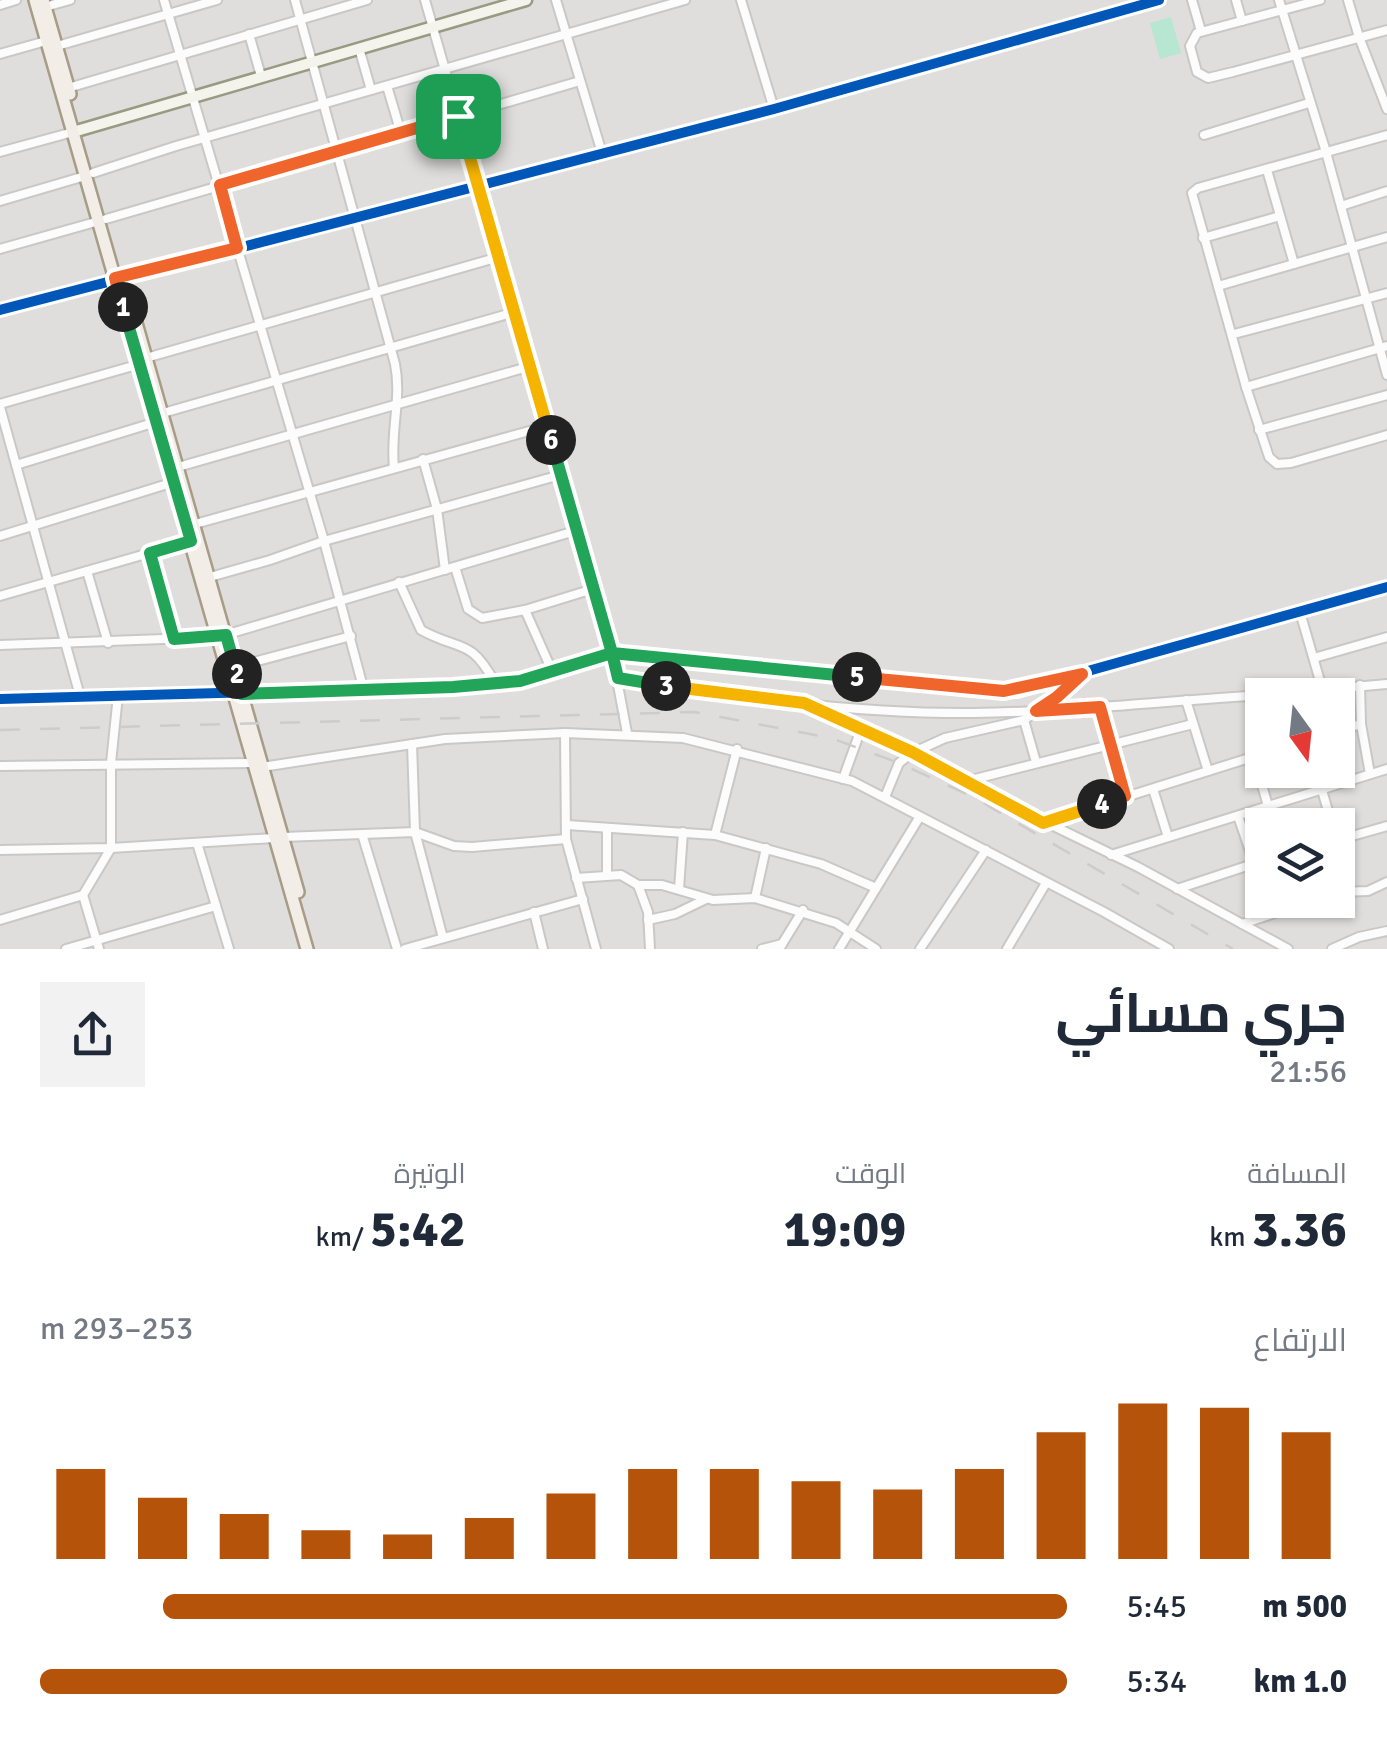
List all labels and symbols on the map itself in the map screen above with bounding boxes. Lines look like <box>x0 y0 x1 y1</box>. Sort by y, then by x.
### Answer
pin <box>416 74 501 159</box>
pin: 1 <box>98 282 148 332</box>
pin: 6 <box>526 415 576 465</box>
pin: 2 <box>212 649 262 699</box>
pin: 5 <box>832 652 882 702</box>
pin: 3 <box>641 661 691 711</box>
north arrow <box>1245 678 1355 788</box>
pin: 4 <box>1077 779 1127 829</box>

